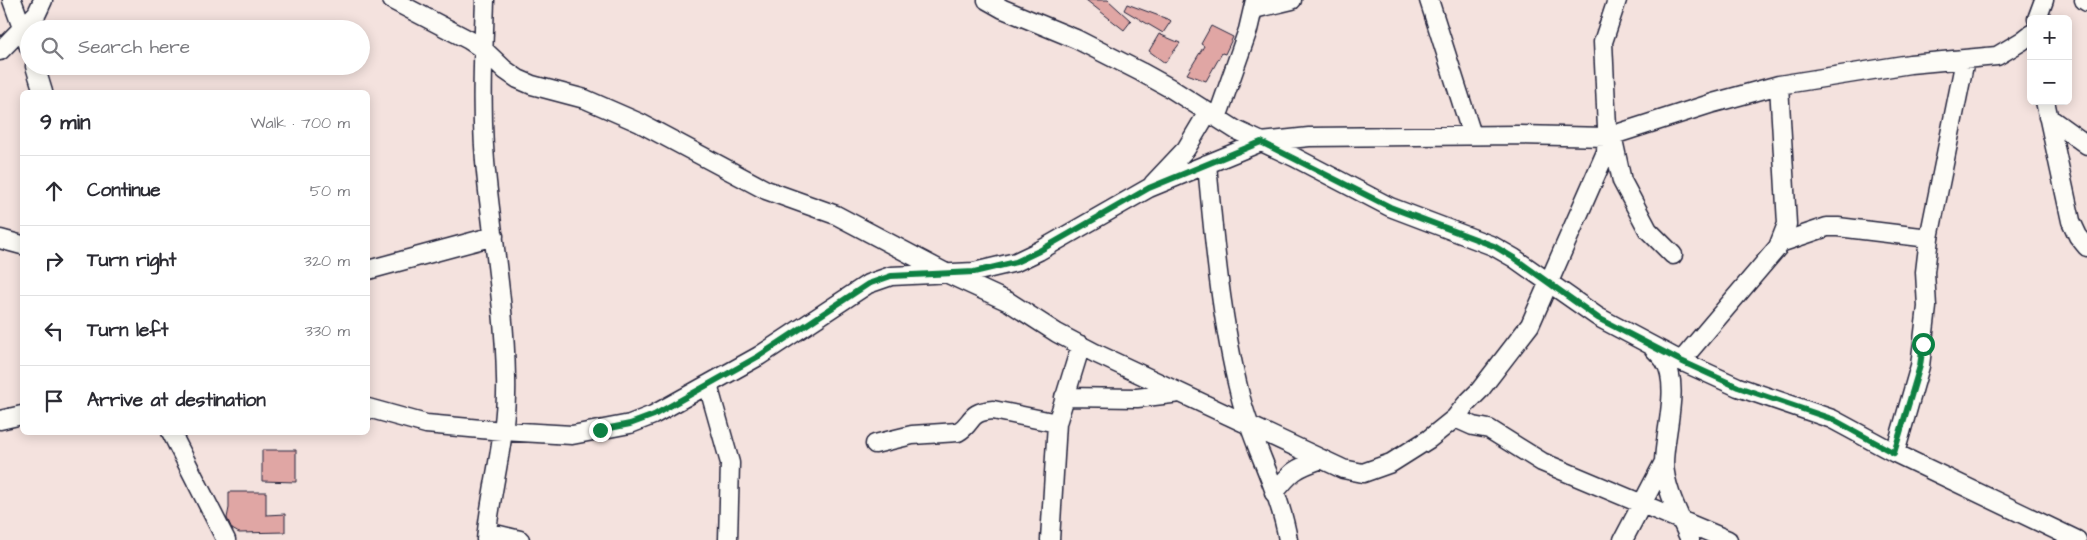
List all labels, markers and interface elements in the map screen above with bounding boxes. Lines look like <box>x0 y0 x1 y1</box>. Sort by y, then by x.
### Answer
map controls <box>2027 15 2072 105</box>
button: + <box>2027 15 2072 60</box>
search box <box>20 20 370 75</box>
icon: search <box>38 34 66 62</box>
text: Search here <box>78 34 190 61</box>
button: − <box>2027 60 2072 105</box>
text: 9 min <box>40 108 90 137</box>
text: Walk · 700 m <box>251 112 350 134</box>
icon: ahead <box>40 177 68 205</box>
text: Continue <box>87 177 161 204</box>
text: 50 m <box>310 180 350 202</box>
icon: right <box>40 247 68 275</box>
text: Turn right <box>87 247 176 274</box>
text: 320 m <box>304 250 350 272</box>
icon: left <box>40 317 68 345</box>
text: Turn left <box>87 317 168 344</box>
text: 330 m <box>305 320 350 342</box>
route start <box>1912 333 1935 356</box>
icon: arrive <box>40 387 68 415</box>
text: Arrive at destination <box>87 387 266 414</box>
route end <box>589 419 612 442</box>

